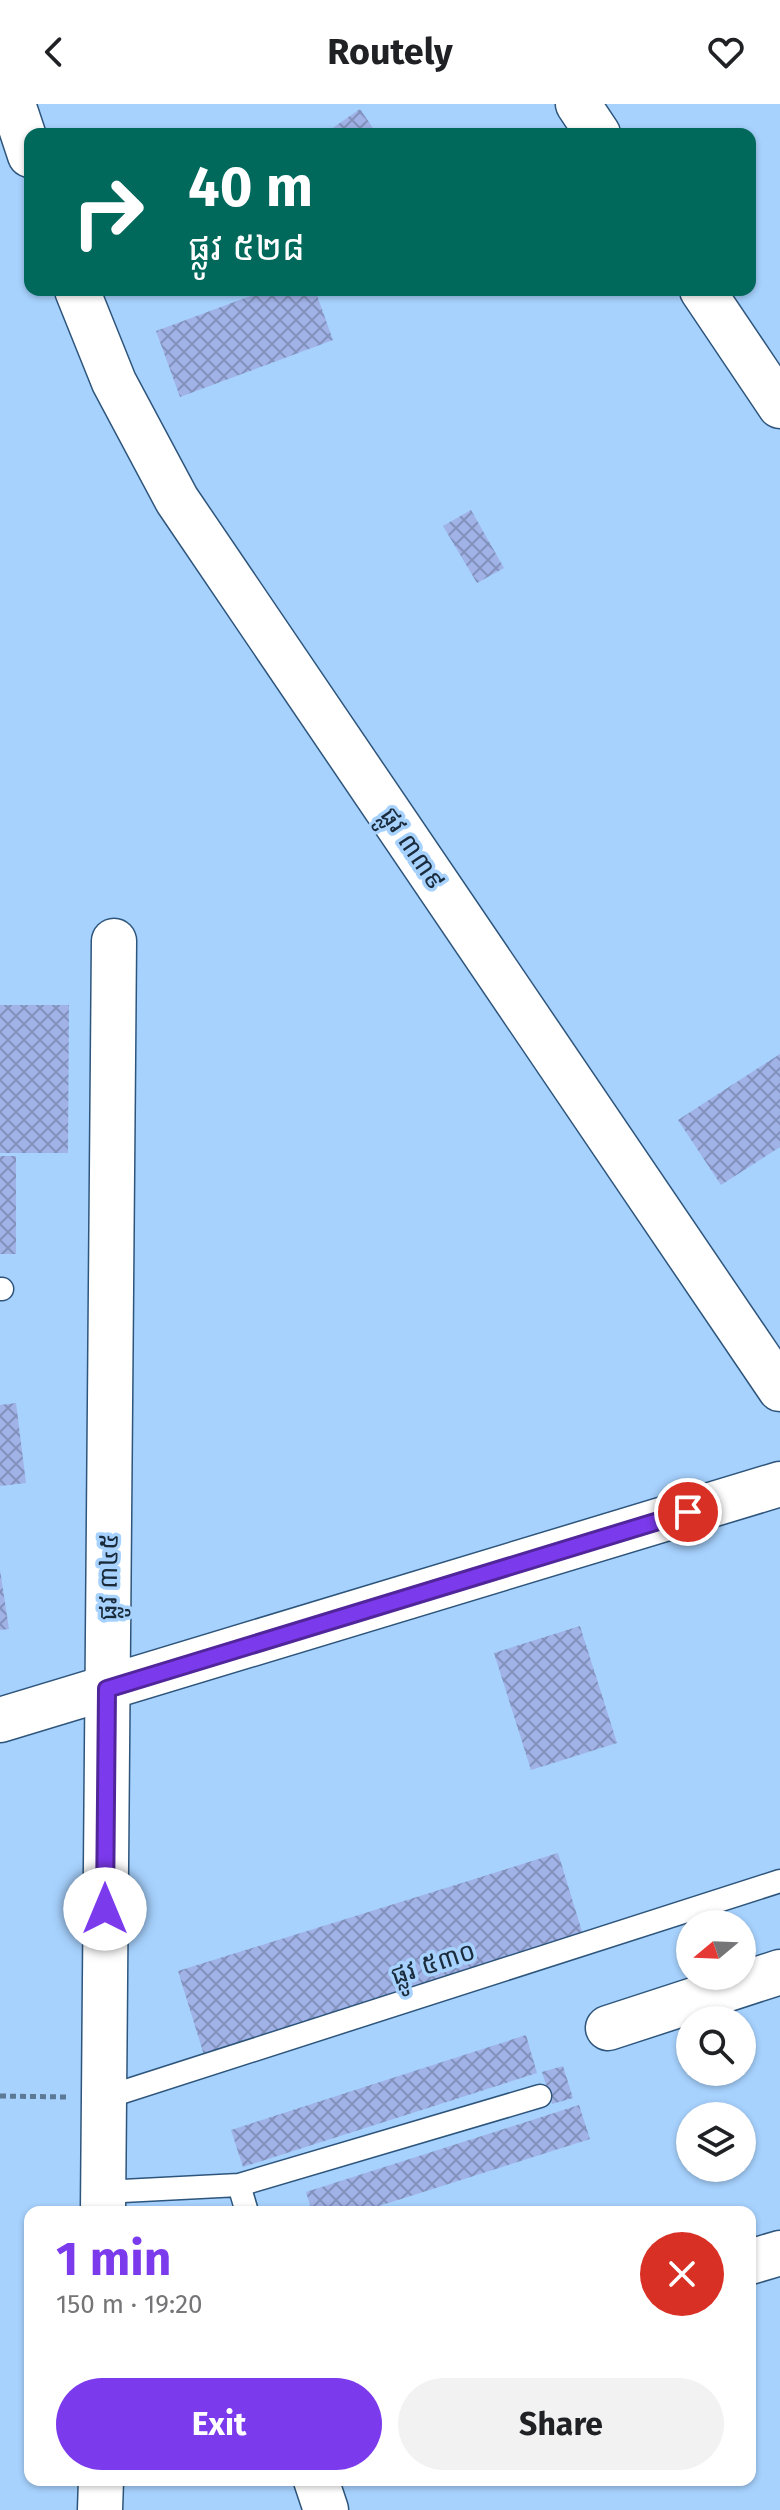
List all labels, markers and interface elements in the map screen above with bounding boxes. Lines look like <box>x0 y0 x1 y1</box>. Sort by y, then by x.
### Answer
icon: back <box>32 30 76 74</box>
text: Routely <box>327 30 453 74</box>
icon: heart <box>704 30 748 74</box>
text: 40 m <box>188 154 313 221</box>
icon: right <box>56 160 160 264</box>
text: ផ្លូវ ៥២៨ <box>188 226 305 270</box>
street label: ផ្លូវ ៣៣៩ <box>367 801 451 900</box>
pin <box>654 1478 722 1546</box>
icon: arrive <box>666 1490 710 1534</box>
street label: ផ្លូវ ៣៤៥ <box>92 1533 132 1621</box>
position arrow <box>63 1867 147 1951</box>
north arrow <box>676 1910 756 1990</box>
map controls <box>676 1910 756 2182</box>
street label: ផ្លូវ ៥៣០ <box>387 1935 482 1999</box>
button: search <box>676 2006 756 2086</box>
button: layers <box>676 2102 756 2182</box>
text: 1 min <box>56 2230 171 2288</box>
button: close <box>640 2232 724 2316</box>
text: 150 m · 19:20 <box>56 2289 203 2320</box>
button: Exit <box>56 2378 382 2470</box>
button: Share <box>398 2378 724 2470</box>

